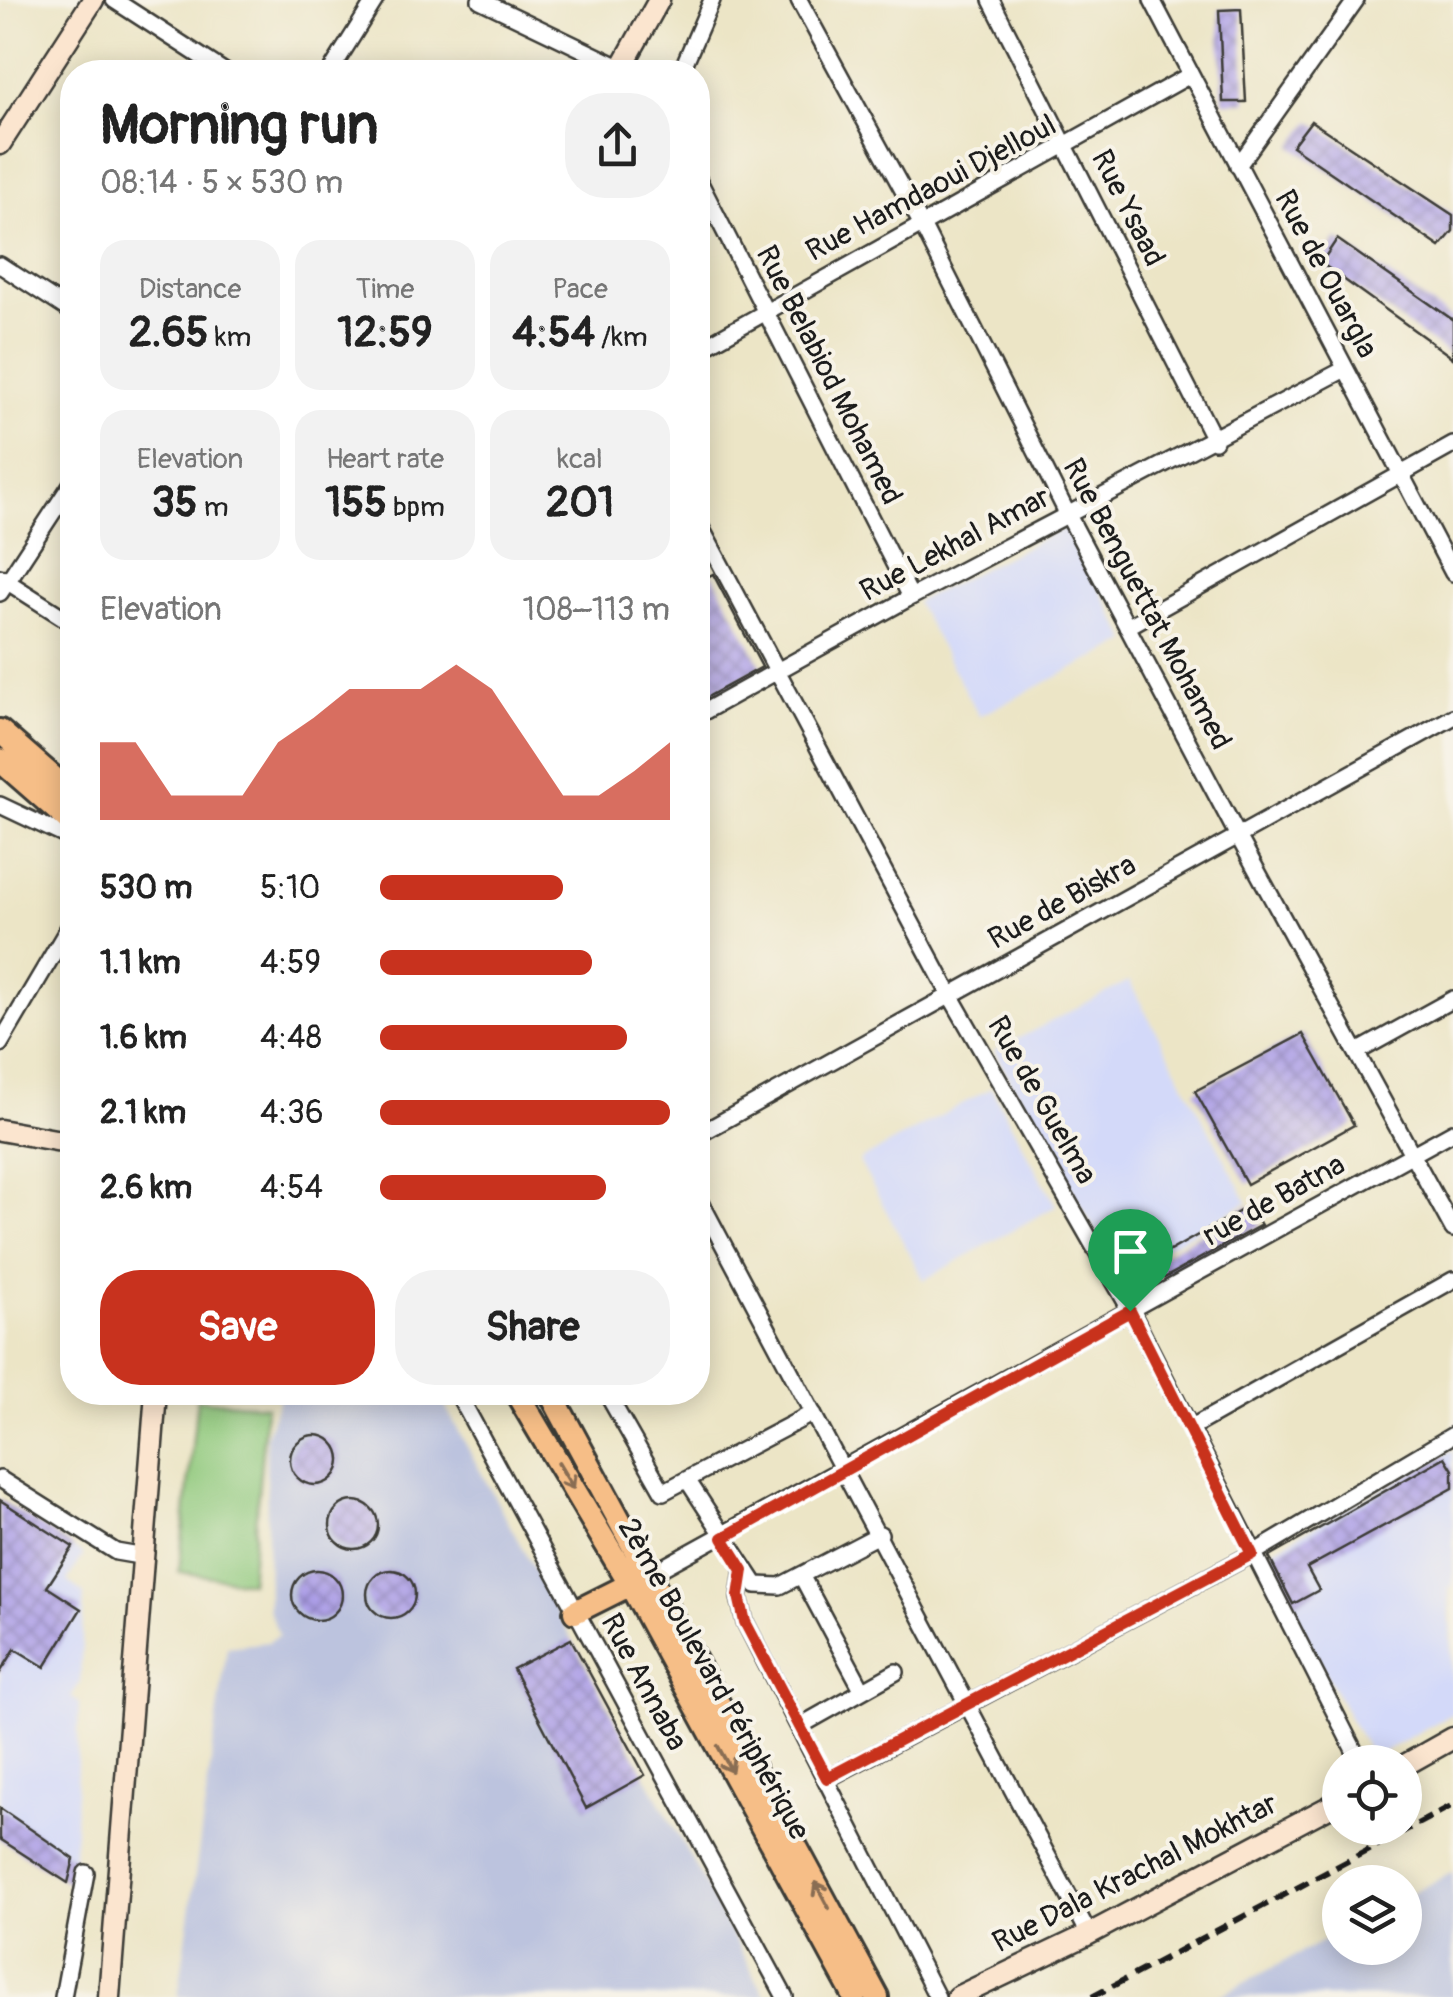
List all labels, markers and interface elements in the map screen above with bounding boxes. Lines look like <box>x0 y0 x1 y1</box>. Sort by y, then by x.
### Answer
text: Morning run <box>100 91 378 160</box>
button: share <box>565 93 670 198</box>
street label: Rue Hamdaoui Djelloul <box>800 106 1062 270</box>
street label: Rue Ysaad <box>1083 144 1173 272</box>
text: 08:14 · 5 × 530 m <box>100 163 343 203</box>
street label: Rue de Ouargla <box>1266 184 1386 364</box>
street label: Rue Belabiod Mohamed <box>748 239 910 511</box>
text: Distance <box>139 272 241 307</box>
text: Time <box>356 272 414 307</box>
text: Pace <box>552 272 608 307</box>
text: 2.65 <box>129 307 209 359</box>
text: 12:59 <box>337 307 433 359</box>
text: 4:54 <box>512 307 595 359</box>
text: km <box>209 320 251 355</box>
text: /km <box>595 320 648 355</box>
text: Elevation <box>137 442 243 477</box>
text: Heart rate <box>326 442 444 477</box>
text: kcal <box>557 442 603 477</box>
street label: Rue Benguettat Mohamed <box>1054 452 1240 756</box>
text: 35 <box>151 477 198 529</box>
text: 155 <box>325 477 387 529</box>
text: 201 <box>546 477 614 529</box>
street label: Rue Lekhal Amar <box>854 478 1057 610</box>
text: m <box>198 490 229 525</box>
text: bpm <box>387 490 445 525</box>
text: Elevation <box>100 590 222 630</box>
text: 108–113 m <box>522 590 670 630</box>
street label: Rue de Biskra <box>982 846 1142 958</box>
text: 530 m <box>100 868 192 908</box>
text: 5:10 <box>260 868 320 908</box>
text: 1.1 km <box>100 943 181 983</box>
text: 4:59 <box>260 943 321 983</box>
street label: Rue de Guelma <box>979 1010 1105 1190</box>
text: 1.6 km <box>100 1018 187 1058</box>
text: 4:48 <box>260 1018 322 1058</box>
text: 2.1 km <box>100 1093 186 1133</box>
text: 4:36 <box>260 1093 324 1133</box>
street label: rue de Batna <box>1197 1146 1351 1254</box>
text: 2.6 km <box>100 1168 192 1208</box>
text: 4:54 <box>260 1168 323 1208</box>
pin <box>1088 1209 1173 1312</box>
icon: arrive <box>1103 1224 1158 1279</box>
button: Save <box>100 1270 375 1385</box>
button: Share <box>395 1270 670 1385</box>
one-way arrow <box>556 1461 576 1490</box>
street label: 2ème Boulevard Périphérique <box>610 1512 818 1847</box>
street label: Rue Annaba <box>592 1607 696 1757</box>
one-way arrow <box>716 1744 736 1773</box>
map controls <box>1322 1745 1422 1965</box>
button: locate <box>1322 1745 1422 1845</box>
street label: Rue Dala Krachal Mokhtar <box>986 1785 1284 1961</box>
button: layers <box>1322 1865 1422 1965</box>
one-way arrow <box>811 1880 831 1910</box>

